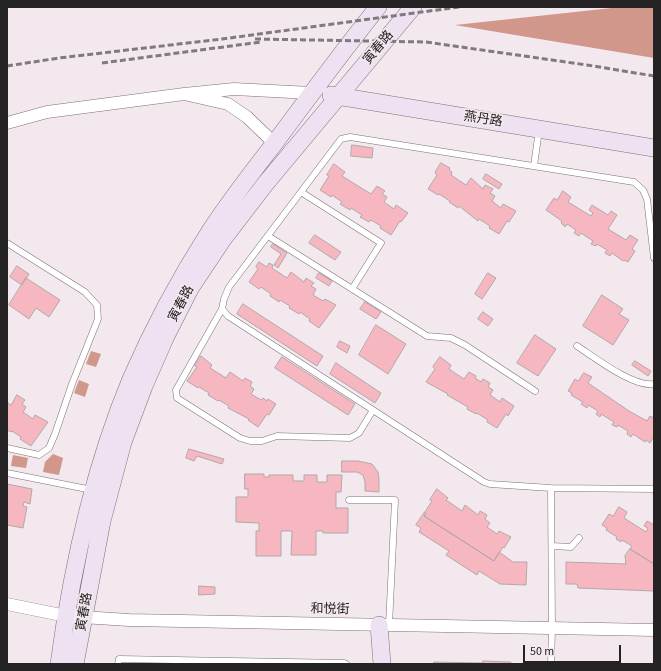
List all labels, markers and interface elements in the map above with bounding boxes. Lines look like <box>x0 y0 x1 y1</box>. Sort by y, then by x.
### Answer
street label: 寅春路 <box>360 28 398 68</box>
street label: 燕丹路 <box>463 109 503 131</box>
street label: 寅春路 <box>166 283 198 325</box>
street label: 寅春路 <box>74 591 96 633</box>
street label: 和悦街 <box>310 602 350 618</box>
scale bar <box>525 637 623 663</box>
text: 50 m <box>530 643 554 660</box>

